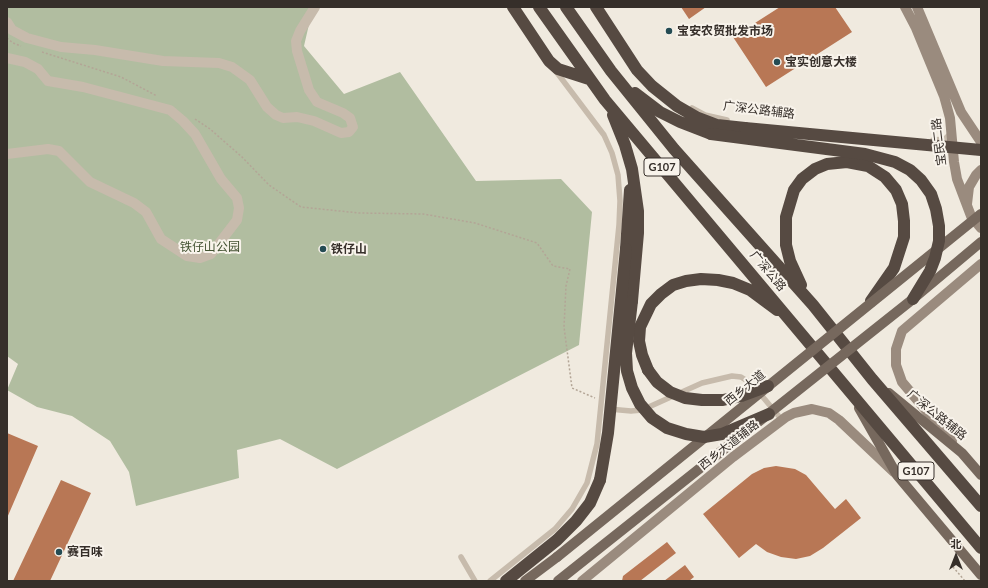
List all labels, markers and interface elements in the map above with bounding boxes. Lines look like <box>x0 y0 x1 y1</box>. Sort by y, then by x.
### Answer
place label: 宝安农贸批发市场 <box>677 24 773 38</box>
marker: 宝安农贸批发市场 <box>664 26 674 36</box>
place label: 宝实创意大楼 <box>785 55 857 69</box>
marker: 宝实创意大楼 <box>772 57 782 67</box>
street label: 广深公路辅路 <box>722 98 796 122</box>
street label: 宝民二路 <box>929 117 949 167</box>
road number: G107 <box>644 158 680 176</box>
park label: 铁仔山公园 <box>180 240 240 254</box>
place label: 铁仔山 <box>331 242 367 256</box>
marker: 铁仔山 <box>318 244 328 254</box>
street label: 广深公路 <box>747 248 789 294</box>
street label: 西乡大道 <box>722 367 768 409</box>
street label: 广深公路辅路 <box>904 387 970 443</box>
street label: 西乡大道辅路 <box>696 417 762 473</box>
road number: G107 <box>898 462 934 480</box>
north arrow <box>936 536 976 576</box>
text: 北 <box>951 537 962 550</box>
place label: 赛百味 <box>67 545 103 559</box>
marker: 赛百味 <box>54 547 64 557</box>

